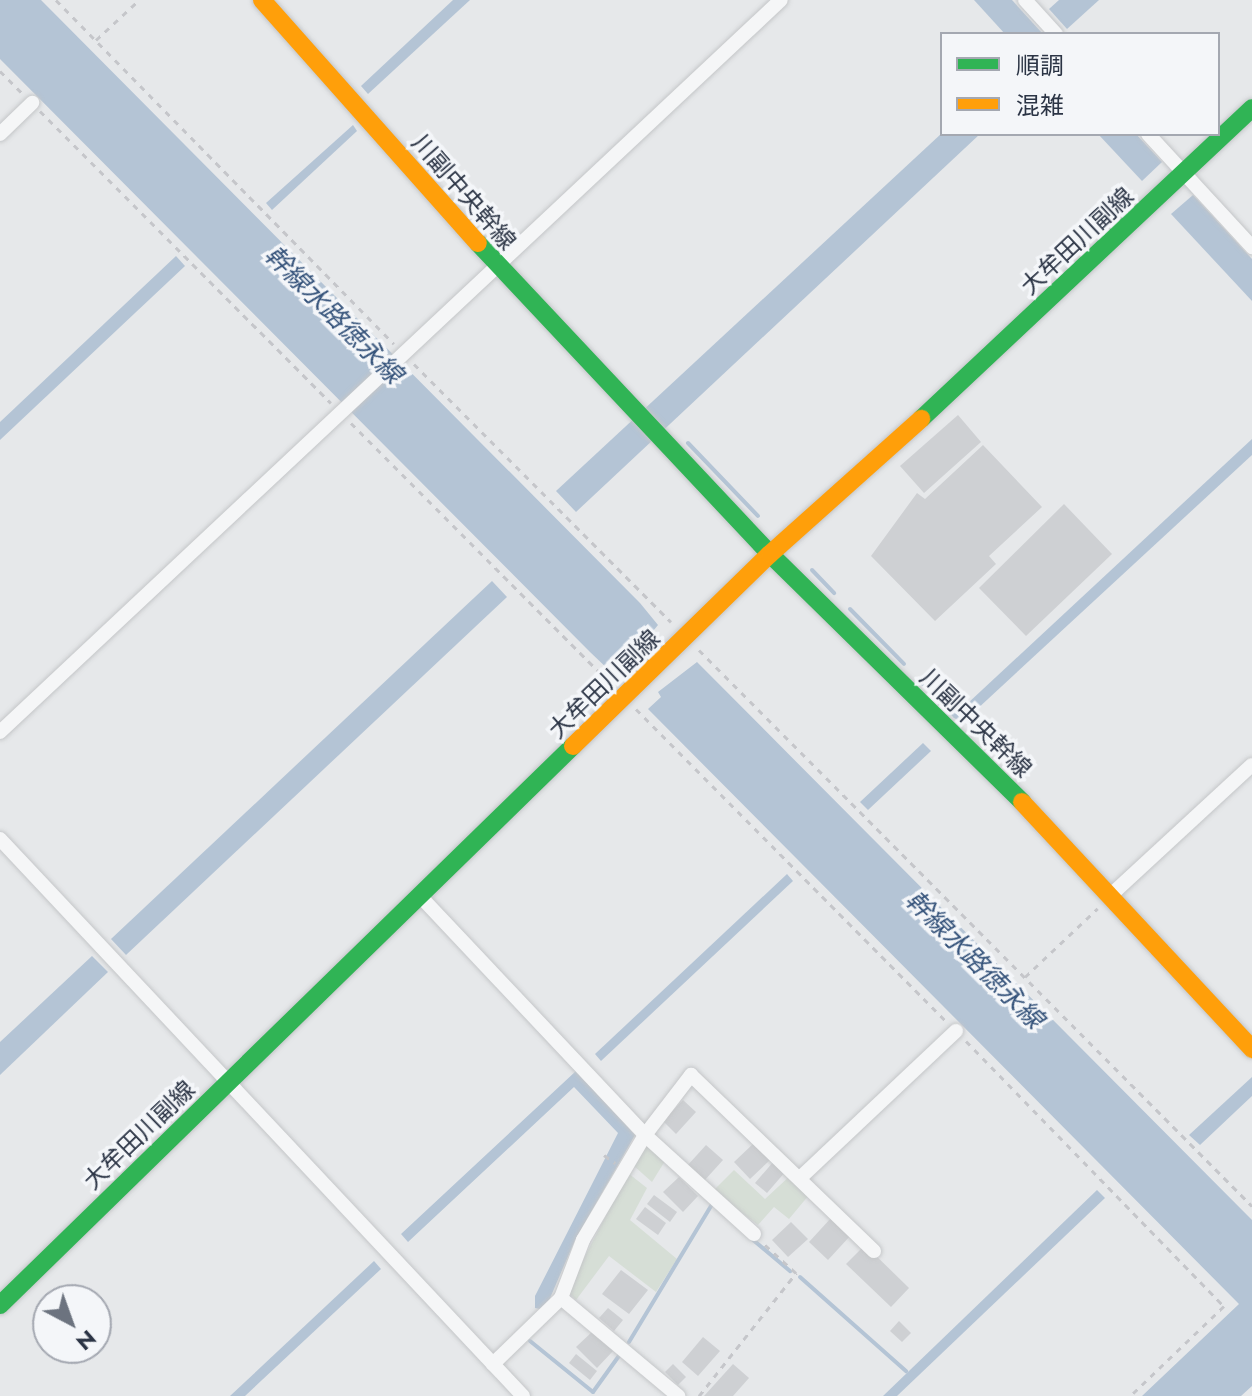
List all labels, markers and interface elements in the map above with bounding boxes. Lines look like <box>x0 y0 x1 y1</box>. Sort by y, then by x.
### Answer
legend <box>940 32 1220 136</box>
text: 順調 <box>1016 48 1064 83</box>
text: 混雑 <box>1016 88 1064 123</box>
street label: 川副中央幹線 <box>406 128 522 256</box>
street label: 大牟田川副線 <box>1015 181 1139 301</box>
water label: 幹線水路徳永線 <box>258 240 408 390</box>
street label: 大牟田川副線 <box>542 624 666 744</box>
street label: 川副中央幹線 <box>914 663 1038 783</box>
water label: 幹線水路徳永線 <box>899 885 1049 1035</box>
street label: 大牟田川副線 <box>77 1075 201 1195</box>
north arrow <box>32 1284 112 1364</box>
text: N <box>69 1323 104 1358</box>

